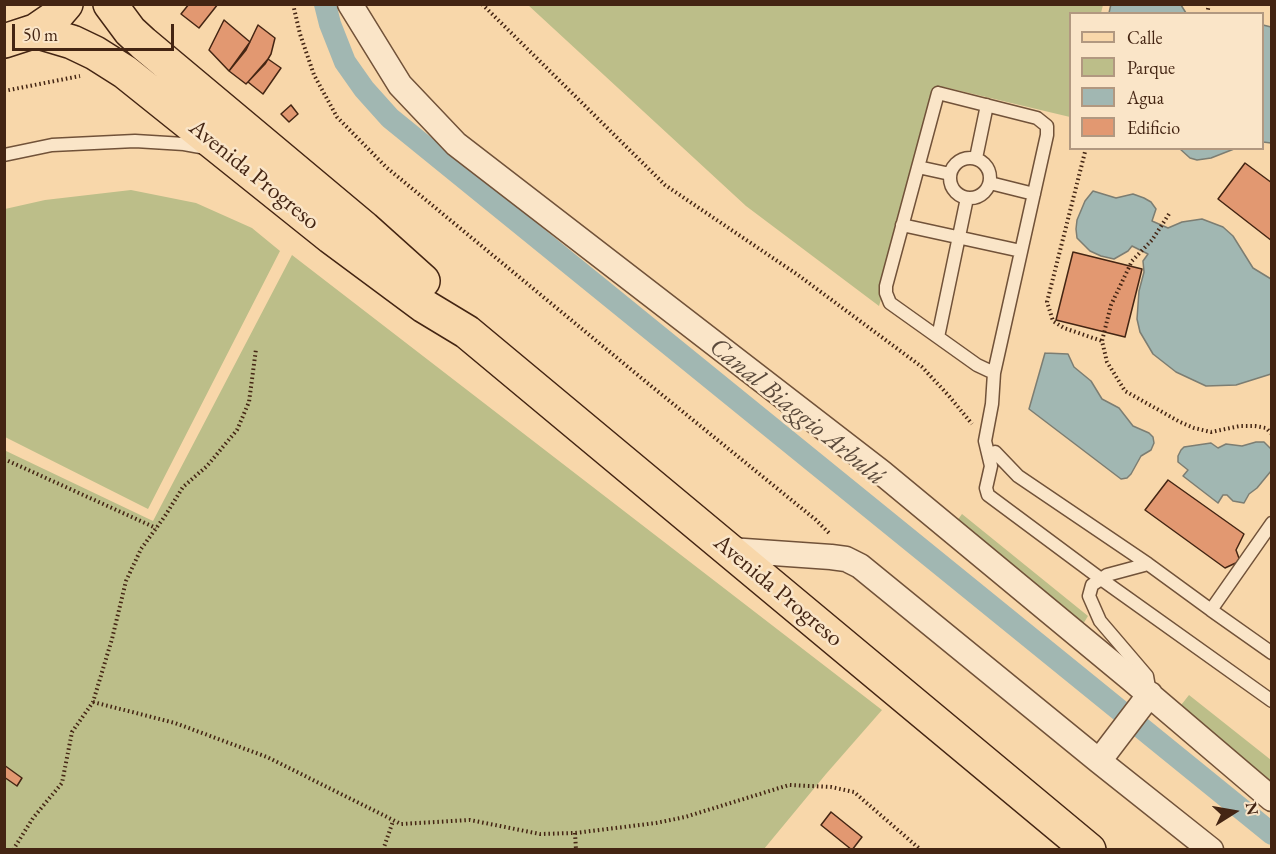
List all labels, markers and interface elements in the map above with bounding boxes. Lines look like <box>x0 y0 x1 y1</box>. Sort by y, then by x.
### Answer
scale bar <box>15 12 177 50</box>
legend <box>1069 12 1264 150</box>
text: 50 m <box>23 23 58 46</box>
text: Calle <box>1127 26 1163 49</box>
text: Parque <box>1127 56 1175 79</box>
text: Agua <box>1127 86 1164 109</box>
street label: Avenida Progreso <box>183 114 325 236</box>
text: Edificio <box>1127 116 1180 139</box>
water label: Canal Biaggio Arbulú <box>703 331 891 493</box>
street label: Avenida Progreso <box>708 529 848 653</box>
north arrow <box>1204 782 1264 842</box>
text: N <box>1241 800 1264 817</box>

